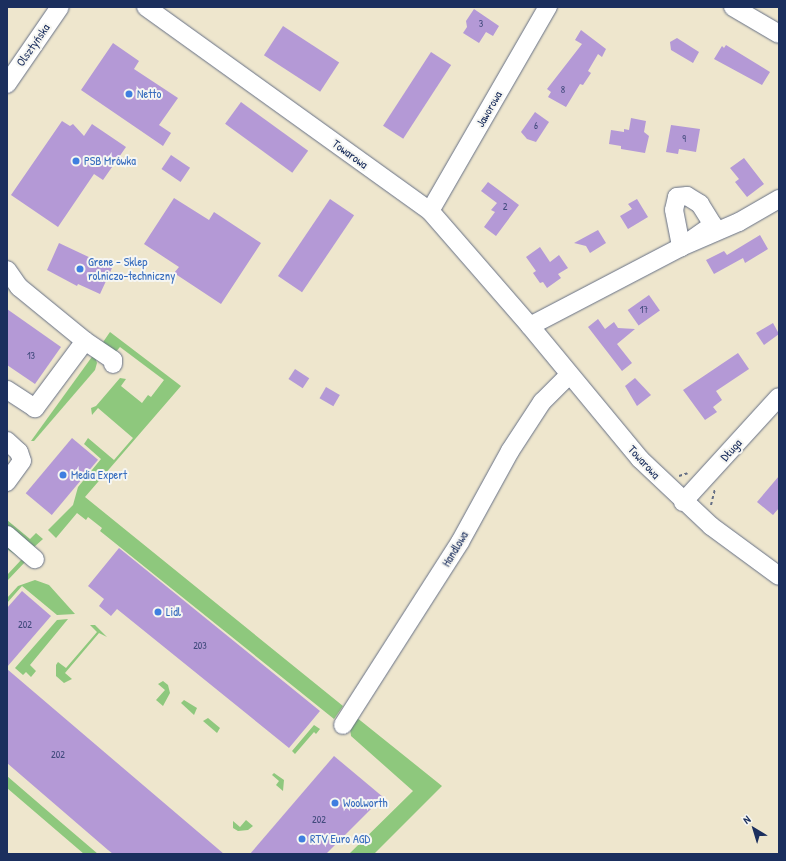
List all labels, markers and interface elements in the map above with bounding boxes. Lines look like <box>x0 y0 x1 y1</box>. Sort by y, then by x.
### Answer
house number: 3 <box>479 18 483 30</box>
street label: Olsztyńska <box>13 21 53 69</box>
house number: 8 <box>561 84 565 96</box>
place label: Netto <box>137 87 161 101</box>
street label: Jaworowa <box>473 88 505 130</box>
marker: Netto <box>124 89 134 99</box>
house number: 6 <box>534 120 538 132</box>
house number: 9 <box>682 133 686 145</box>
street label: Towarowa <box>329 136 371 172</box>
place label: PSB Mrówka <box>84 154 136 168</box>
marker: PSB Mrówka <box>71 156 81 166</box>
house number: 2 <box>503 201 507 213</box>
place label: Grene - Sklep rolniczo-techniczny <box>88 255 175 283</box>
marker: Grene - Sklep rolniczo-techniczny <box>75 264 85 274</box>
house number: 17 <box>640 304 648 316</box>
house number: 13 <box>27 350 35 362</box>
street label: Długa <box>717 436 745 464</box>
street label: Towarowa <box>625 442 663 482</box>
place label: Media Expert <box>71 468 127 482</box>
marker: Media Expert <box>58 470 68 480</box>
street label: Handlowa <box>439 529 471 569</box>
place label: Lidl <box>166 605 181 619</box>
marker: Lidl <box>153 607 163 617</box>
house number: 202 <box>18 619 32 631</box>
house number: 203 <box>193 640 207 652</box>
house number: 202 <box>51 749 65 761</box>
place label: Woolworth <box>343 796 387 810</box>
marker: Woolworth <box>330 798 340 808</box>
north arrow <box>734 809 774 849</box>
text: N <box>740 812 753 827</box>
house number: 202 <box>312 814 326 826</box>
place label: RTV Euro AGD <box>310 832 370 846</box>
marker: RTV Euro AGD <box>297 834 307 844</box>

